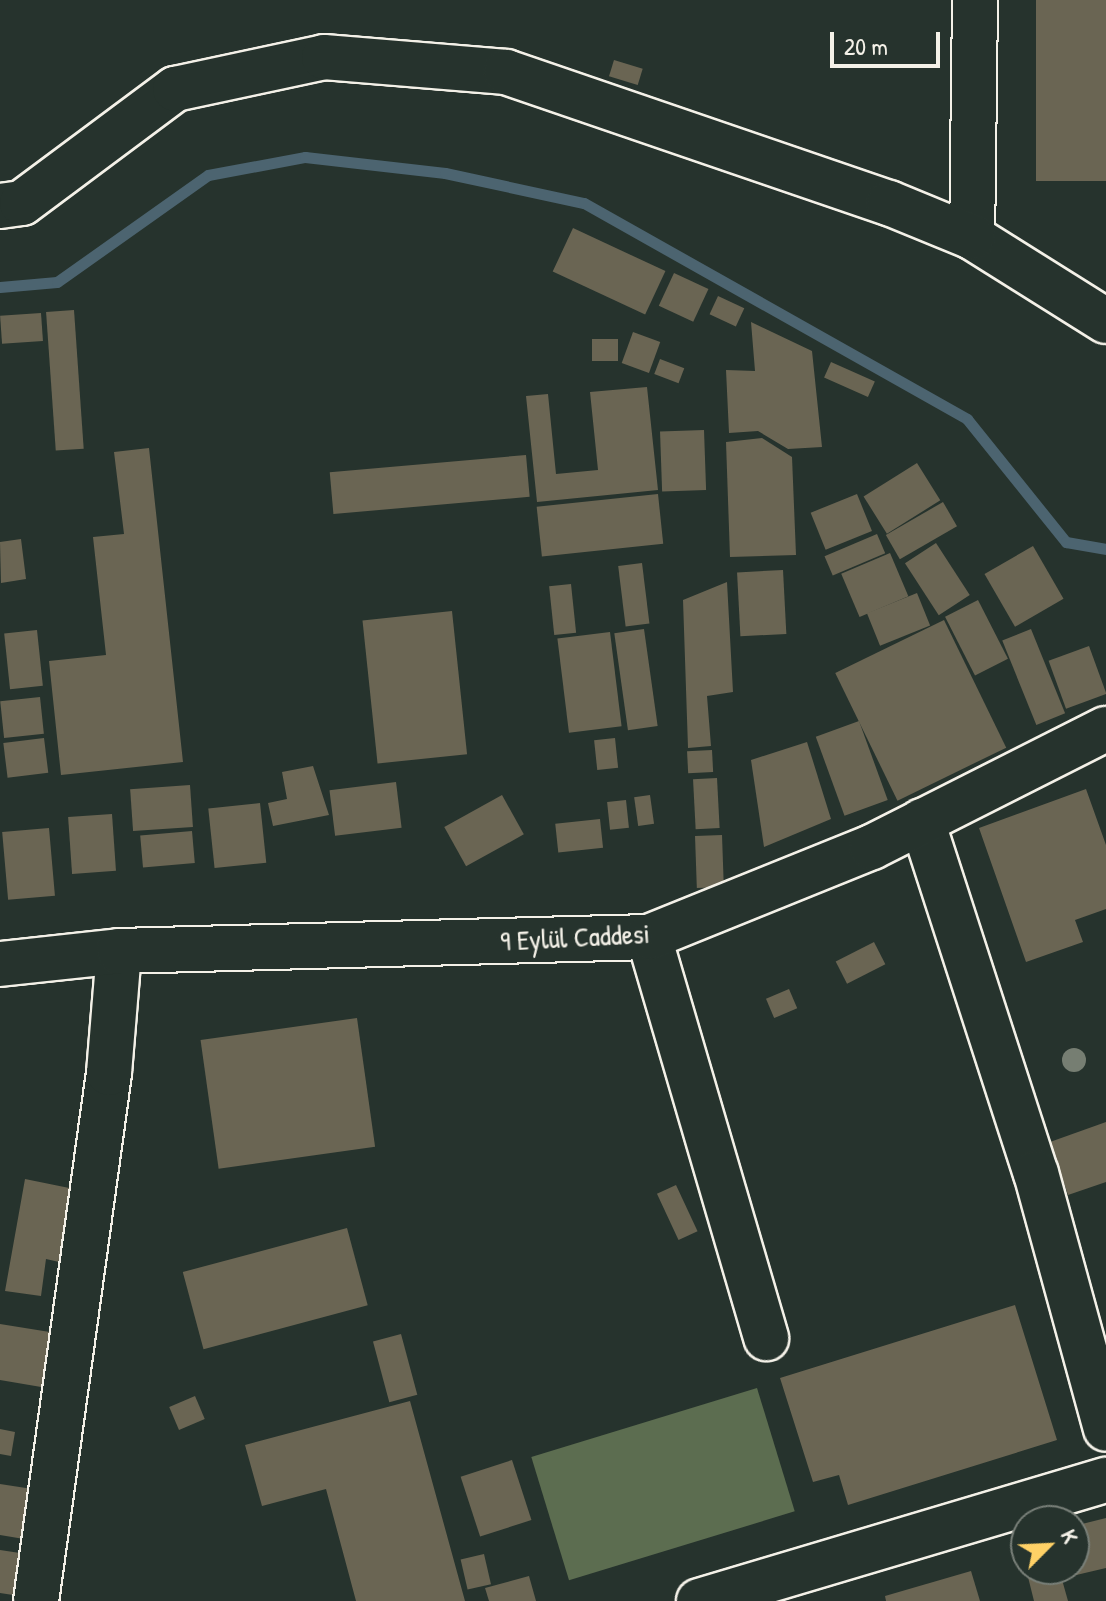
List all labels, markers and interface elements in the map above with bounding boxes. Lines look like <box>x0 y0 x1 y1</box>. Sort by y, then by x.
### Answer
scale bar <box>834 16 944 66</box>
text: 20 m <box>844 30 888 62</box>
street label: 9 Eylül Caddesi <box>499 916 651 958</box>
north arrow <box>1010 1505 1090 1585</box>
text: K <box>1054 1525 1086 1547</box>

